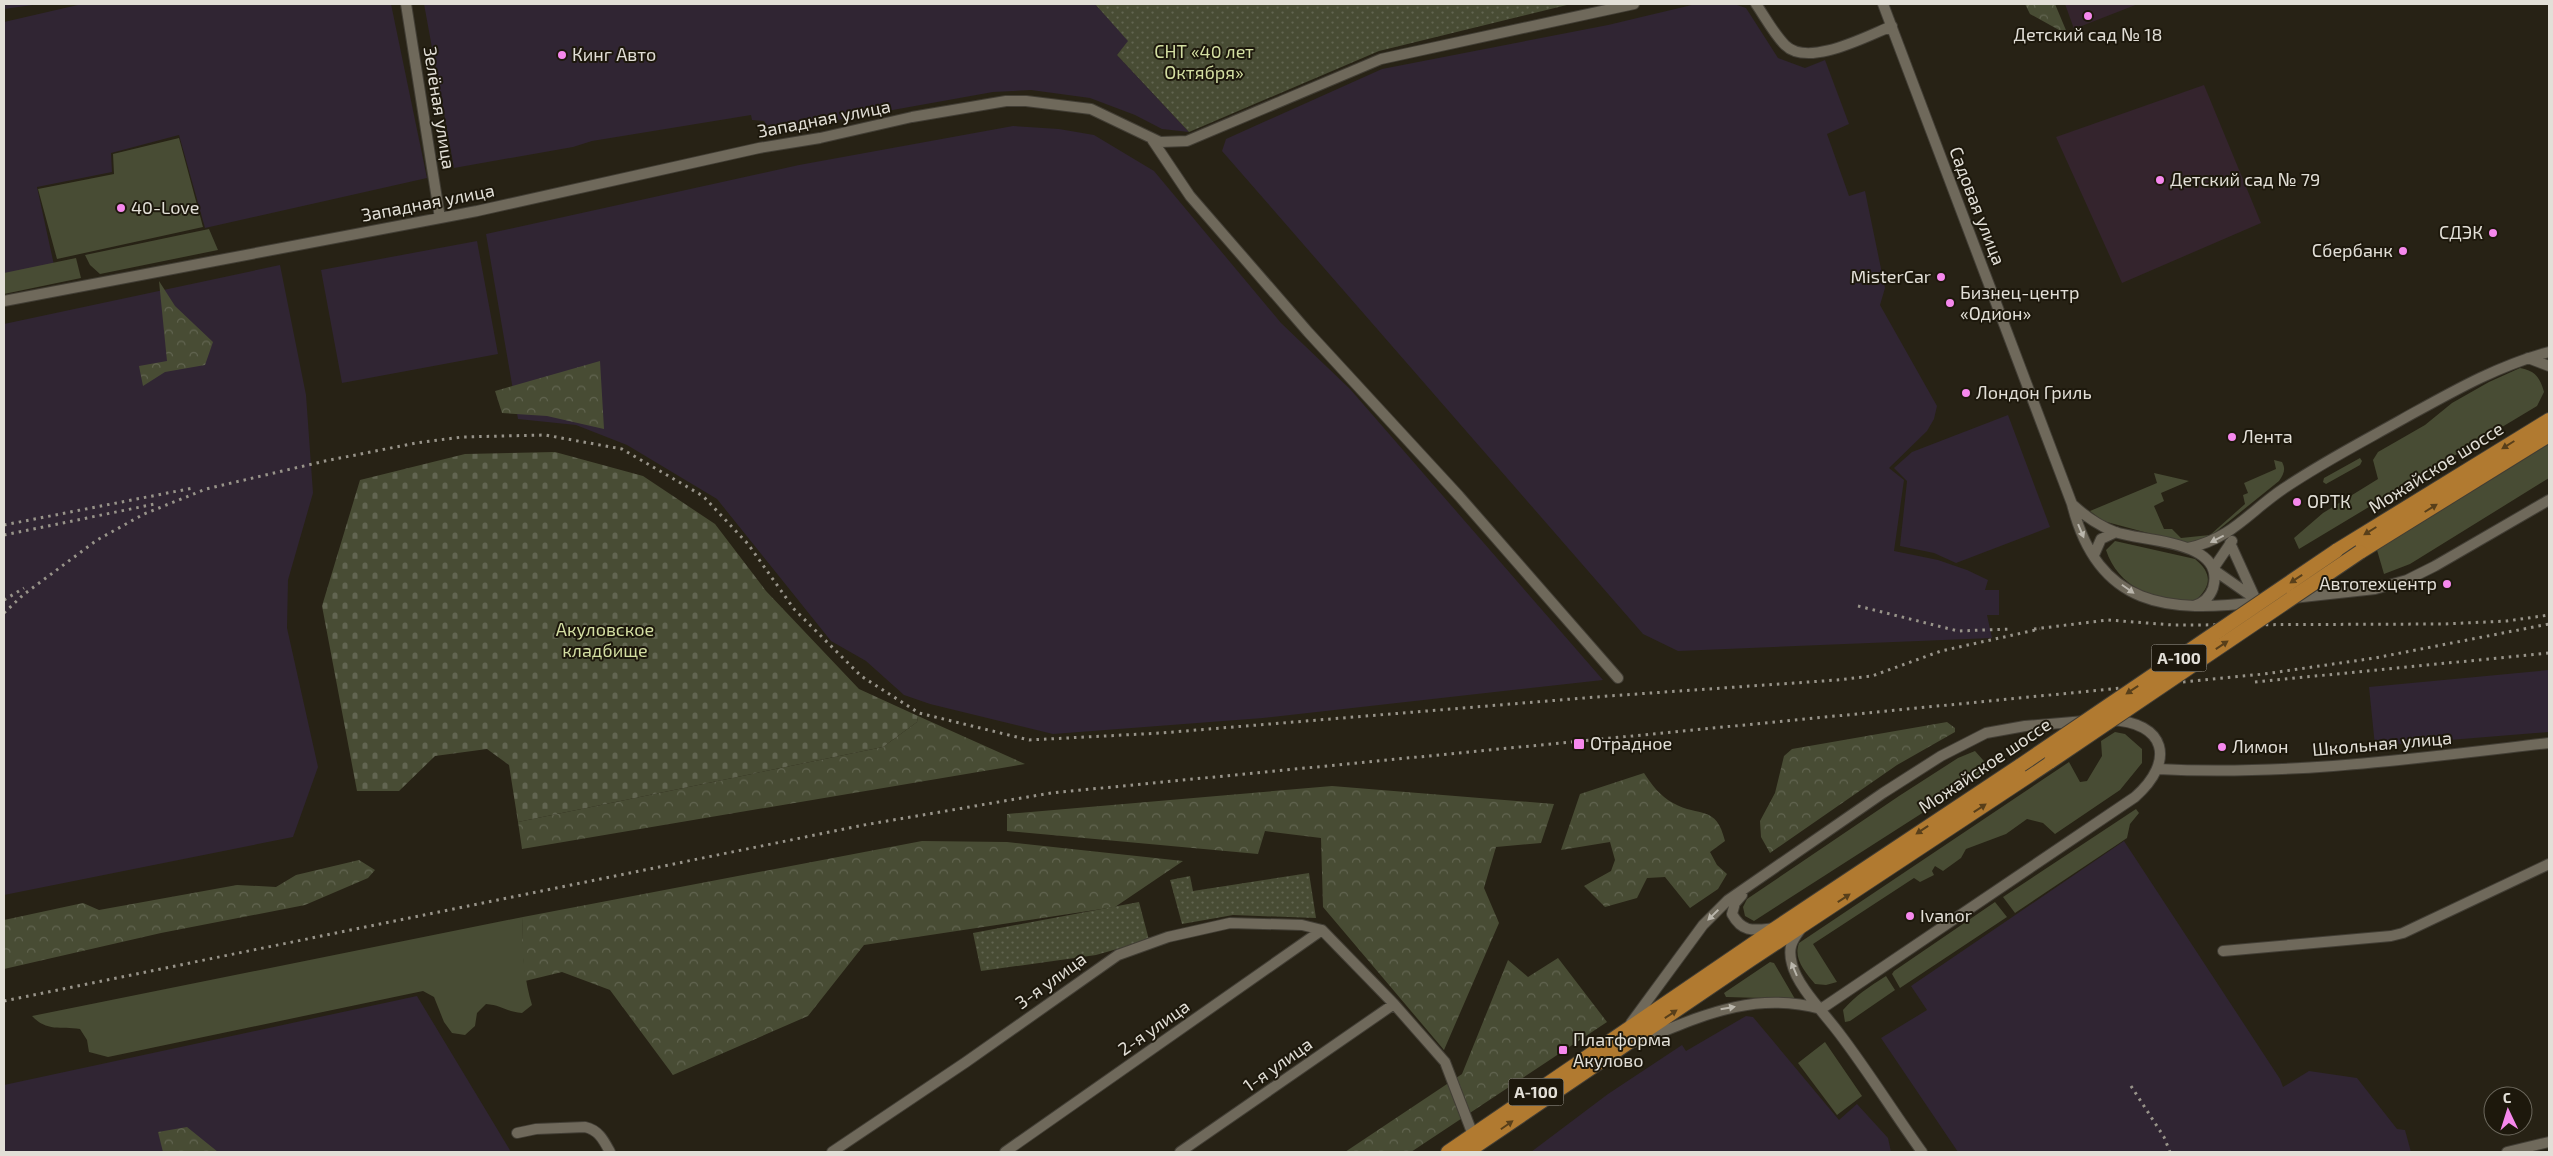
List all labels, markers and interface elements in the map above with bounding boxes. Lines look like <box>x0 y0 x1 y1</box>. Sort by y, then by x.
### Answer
marker: Детский сад № 18 <box>2082 10 2094 22</box>
place label: Детский сад № 18 <box>2014 23 2162 45</box>
park label: СНТ «40 лет Октября» <box>1154 40 1254 83</box>
place label: Кинг Авто <box>572 43 656 65</box>
street label: Зелёная улица <box>419 45 461 171</box>
marker: Кинг Авто <box>556 49 568 61</box>
street label: Западная улица <box>755 94 892 142</box>
street label: Садовая улица <box>1945 143 2011 268</box>
place label: Детский сад № 79 <box>2170 168 2320 190</box>
marker: Детский сад № 79 <box>2154 174 2166 186</box>
street label: Западная улица <box>359 178 496 226</box>
place label: 40-Love <box>131 196 199 218</box>
marker: 40-Love <box>115 202 127 214</box>
place label: СДЭК <box>2439 221 2483 243</box>
marker: СДЭК <box>2487 227 2499 239</box>
place label: Сбербанк <box>2312 239 2393 261</box>
marker: Сбербанк <box>2397 245 2409 257</box>
place label: MisterCar <box>1851 265 1931 287</box>
marker: MisterCar <box>1935 271 1947 283</box>
place label: Бизнец-центр «Одион» <box>1960 281 2079 324</box>
marker: Бизнец-центр «Одион» <box>1944 297 1956 309</box>
place label: Лондон Гриль <box>1976 381 2092 403</box>
marker: Лондон Гриль <box>1960 387 1972 399</box>
street label: Можайское шоссе <box>2364 417 2507 518</box>
place label: Лента <box>2242 425 2293 447</box>
marker: Лента <box>2226 431 2238 443</box>
one-way arrow <box>2501 441 2514 450</box>
place label: ОРТК <box>2307 490 2351 512</box>
marker: ОРТК <box>2291 496 2303 508</box>
one-way arrow <box>2425 503 2438 513</box>
one-way arrow <box>2077 524 2085 538</box>
one-way arrow <box>2363 526 2376 535</box>
one-way arrow <box>2210 535 2224 543</box>
place label: Автотехцентр <box>2319 572 2437 594</box>
one-way arrow <box>2289 574 2303 584</box>
marker: Автотехцентр <box>2441 578 2453 590</box>
one-way arrow <box>2121 584 2135 594</box>
park label: Акуловское кладбище <box>556 618 654 661</box>
one-way arrow <box>2215 640 2229 650</box>
road number: А-100 <box>2152 644 2206 671</box>
one-way arrow <box>2125 685 2139 694</box>
street label: Можайское шоссе <box>1914 713 2055 818</box>
street label: Школьная улица <box>2311 726 2453 760</box>
place label: Отрадное <box>1590 732 1672 754</box>
place label: Лимон <box>2232 735 2288 757</box>
marker: Отрадное <box>1572 737 1586 751</box>
marker: Лимон <box>2216 741 2228 753</box>
one-way arrow <box>1973 804 1987 813</box>
one-way arrow <box>1915 826 1929 835</box>
one-way arrow <box>1838 893 1851 903</box>
place label: Ivanor <box>1920 904 1972 926</box>
one-way arrow <box>1707 909 1719 921</box>
marker: Ivanor <box>1904 910 1916 922</box>
street label: 3-я улица <box>1011 947 1090 1013</box>
one-way arrow <box>1790 962 1798 976</box>
street label: 2-я улица <box>1113 995 1193 1060</box>
one-way arrow <box>1720 1004 1735 1012</box>
one-way arrow <box>1664 1009 1677 1018</box>
place label: Платформа Акулово <box>1573 1028 1671 1071</box>
street label: 1-я улица <box>1239 1032 1316 1096</box>
marker: Платформа Акулово <box>1557 1044 1569 1056</box>
road number: А-100 <box>1508 1078 1564 1106</box>
north arrow <box>2483 1086 2533 1136</box>
text: С <box>2502 1089 2512 1106</box>
one-way arrow <box>1501 1120 1514 1130</box>

